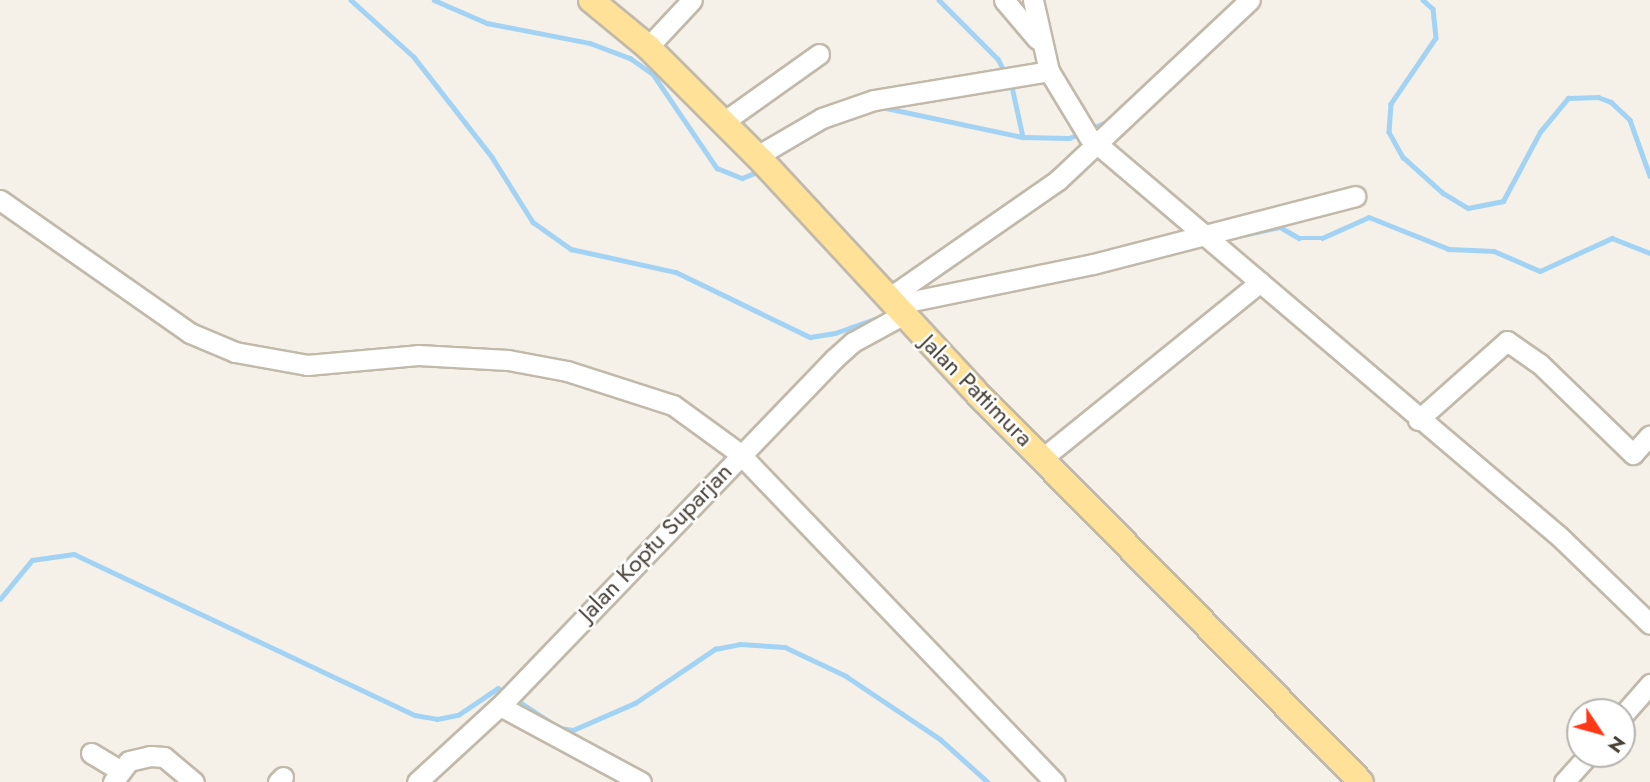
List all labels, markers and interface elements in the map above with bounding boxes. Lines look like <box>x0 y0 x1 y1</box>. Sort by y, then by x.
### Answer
street label: Jalan Pattimura <box>915 328 1039 452</box>
street label: Jalan Koptu Suparjan <box>572 457 738 627</box>
north arrow <box>1566 698 1636 768</box>
text: N <box>1601 730 1632 759</box>

